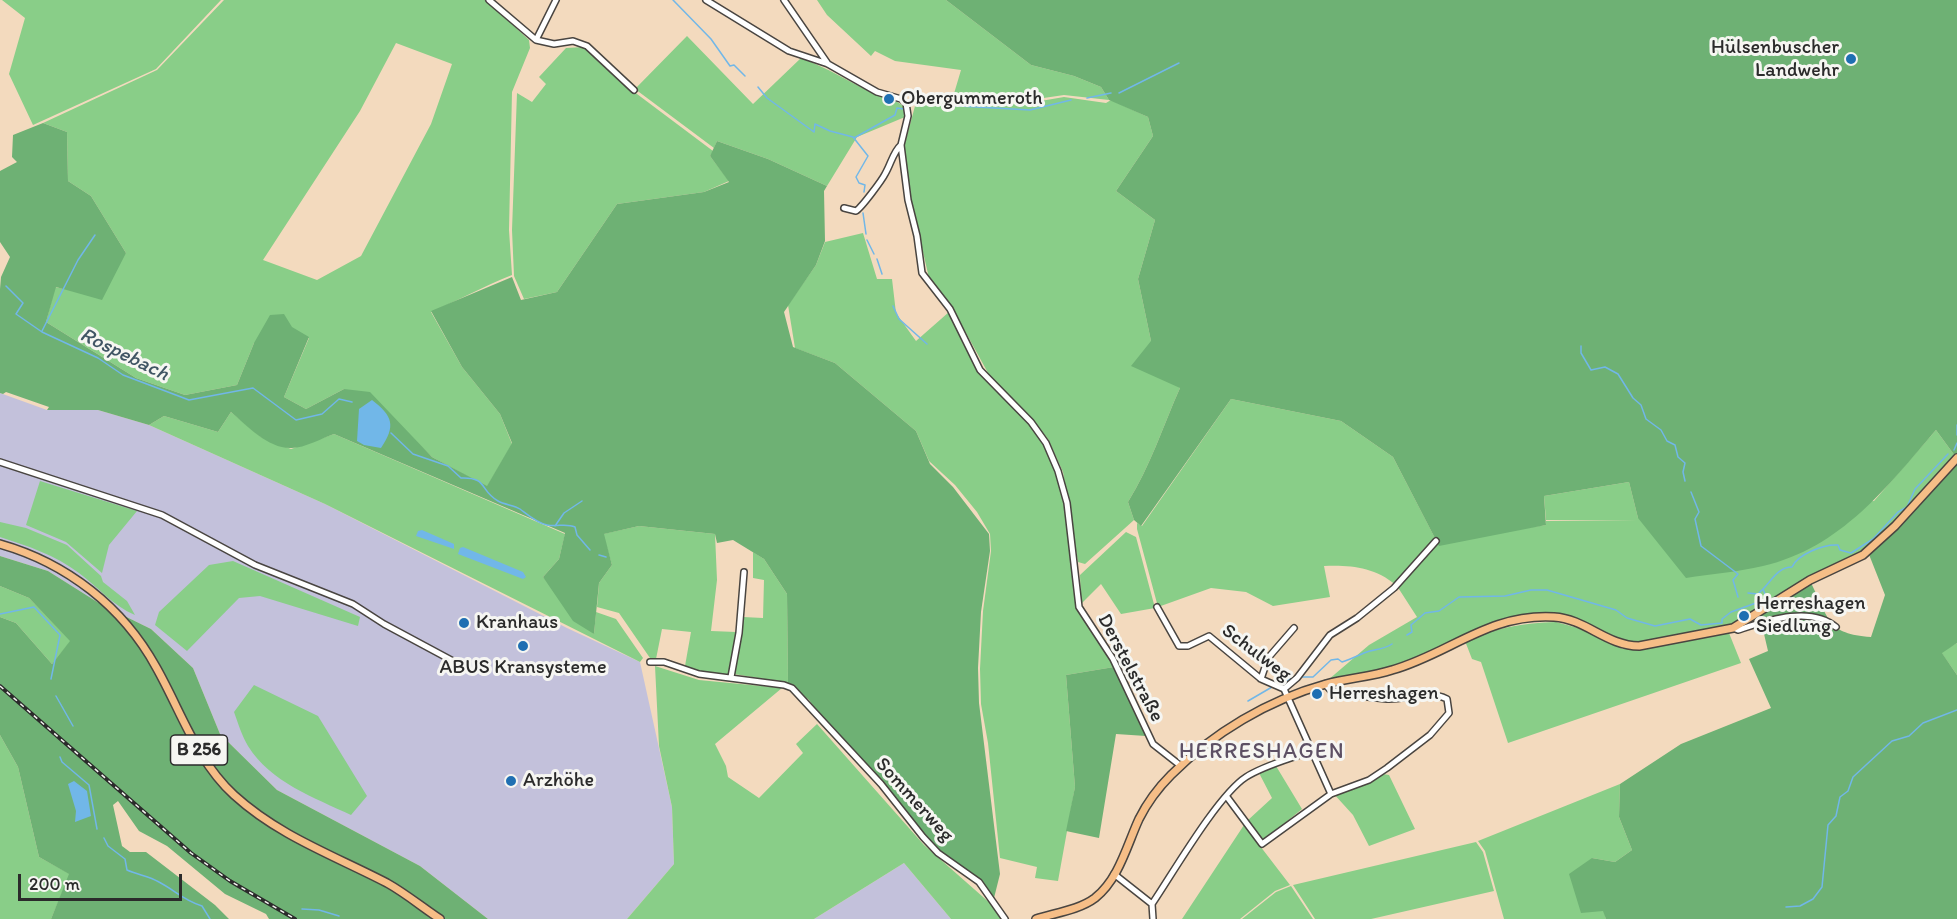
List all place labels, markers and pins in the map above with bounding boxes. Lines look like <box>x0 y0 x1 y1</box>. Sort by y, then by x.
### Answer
place label: Hülsenbuscher Landwehr <box>1711 36 1839 83</box>
marker: Hülsenbuscher Landwehr <box>1844 52 1858 66</box>
place label: Obergummeroth <box>901 87 1043 111</box>
marker: Obergummeroth <box>882 92 896 106</box>
place label: Herreshagen Siedlung <box>1756 592 1866 639</box>
marker: Herreshagen Siedlung <box>1737 609 1751 623</box>
place label: Kranhaus <box>476 611 558 635</box>
marker: Kranhaus <box>457 616 471 630</box>
marker: ABUS Kransysteme <box>516 639 530 653</box>
place label: ABUS Kransysteme <box>439 656 607 680</box>
place label: Herreshagen <box>1329 682 1439 706</box>
marker: Herreshagen <box>1310 687 1324 701</box>
place label: Arzhöhe <box>523 769 594 793</box>
marker: Arzhöhe <box>504 774 518 788</box>

